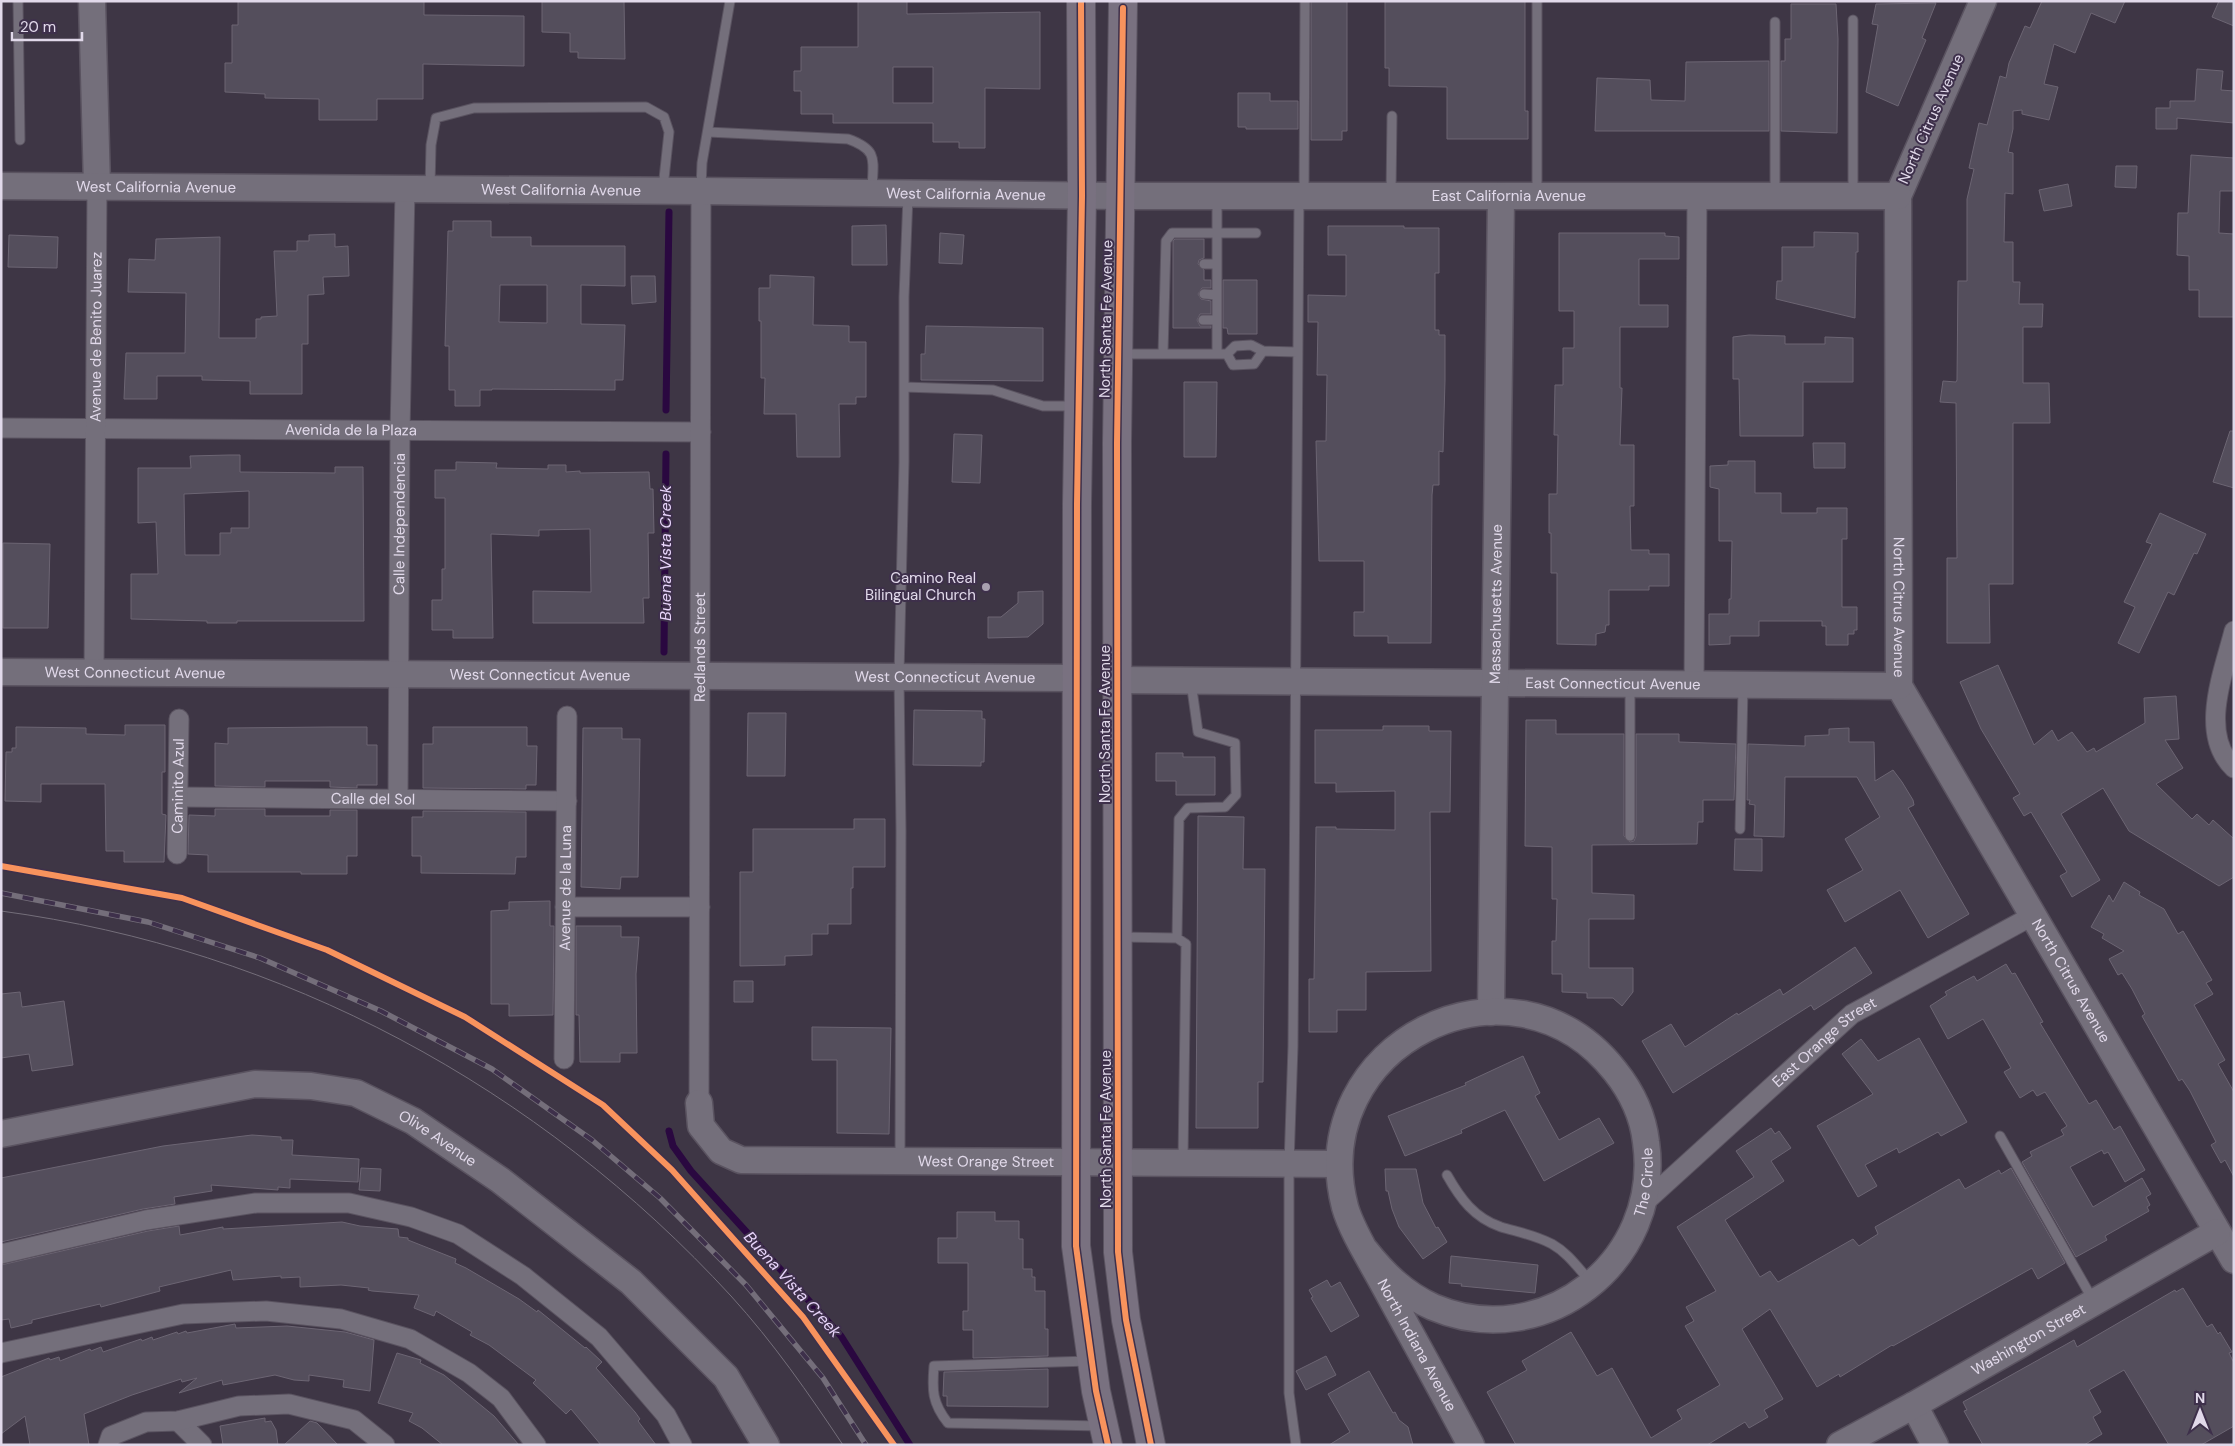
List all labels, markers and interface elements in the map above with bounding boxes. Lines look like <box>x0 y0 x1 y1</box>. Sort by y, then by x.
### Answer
scale bar <box>12 10 82 42</box>
text: 20 m <box>20 17 56 37</box>
street label: North Citrus Avenue <box>1893 51 1969 187</box>
street label: West California Avenue <box>76 177 236 198</box>
street label: West California Avenue <box>481 179 641 201</box>
street label: West California Avenue <box>886 183 1046 205</box>
street label: East California Avenue <box>1432 186 1586 206</box>
street label: North Santa Fe Avenue <box>1095 240 1117 398</box>
street label: Avenue de Benito Juarez <box>86 252 107 422</box>
street label: Avenida de la Plaza <box>285 420 417 440</box>
street label: Calle Independencia <box>389 453 410 595</box>
water label: Buena Vista Creek <box>655 484 676 621</box>
street label: Massachusetts Avenue <box>1485 524 1507 684</box>
street label: North Citrus Avenue <box>1889 537 1909 677</box>
place label: Camino Real Bilingual Church <box>865 568 976 605</box>
marker: Camino Real Bilingual Church <box>980 581 992 593</box>
street label: Redlands Street <box>690 592 710 702</box>
street label: North Santa Fe Avenue <box>1095 645 1115 803</box>
street label: West Connecticut Avenue <box>45 662 225 683</box>
street label: West Connecticut Avenue <box>450 665 630 686</box>
street label: West Connecticut Avenue <box>855 667 1035 688</box>
street label: East Connecticut Avenue <box>1525 673 1701 694</box>
street label: Caminito Azul <box>167 738 189 834</box>
street label: Calle del Sol <box>331 789 415 809</box>
street label: Avenue de la Luna <box>555 825 576 951</box>
street label: North Citrus Avenue <box>2027 915 2115 1046</box>
street label: East Orange Street <box>1768 993 1880 1092</box>
street label: North Santa Fe Avenue <box>1096 1050 1116 1208</box>
street label: Olive Avenue <box>395 1105 481 1171</box>
street label: The Circle <box>1629 1147 1658 1220</box>
street label: West Orange Street <box>918 1151 1054 1172</box>
water label: Buena Vista Creek <box>739 1227 846 1343</box>
street label: North Indiana Avenue <box>1372 1275 1461 1415</box>
street label: Washington Street <box>1968 1299 2089 1380</box>
north arrow <box>2175 1386 2225 1436</box>
text: N <box>2195 1389 2205 1407</box>

